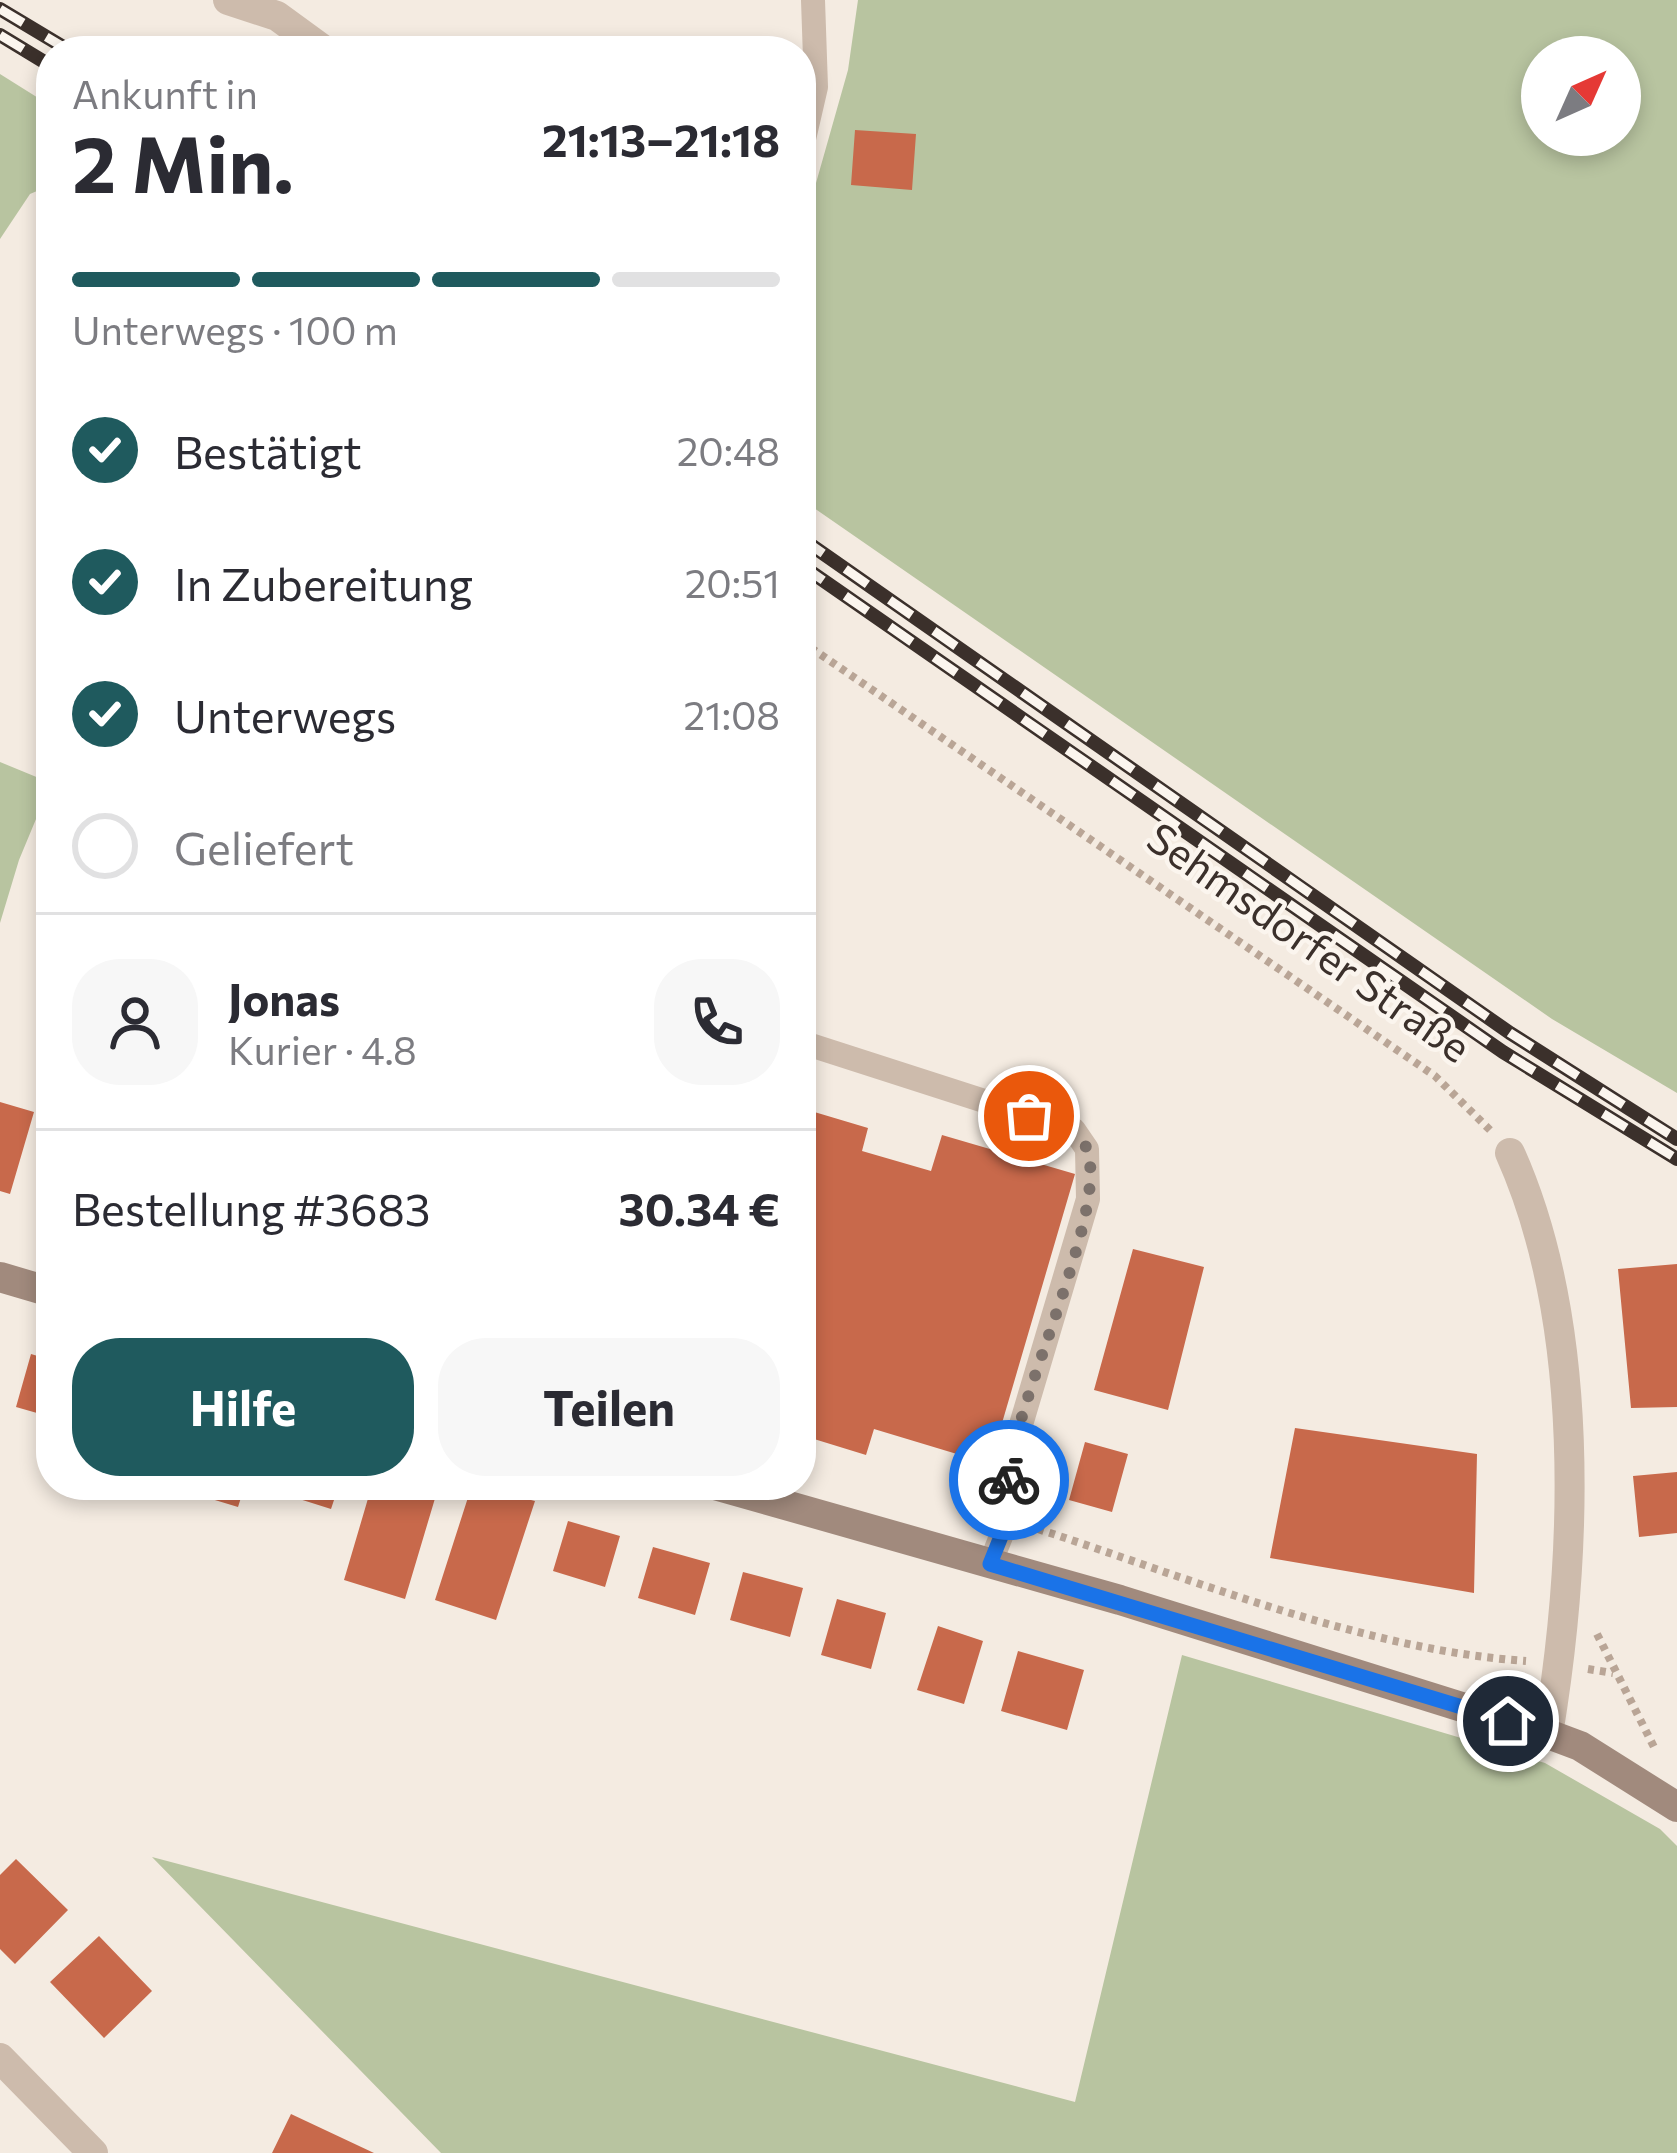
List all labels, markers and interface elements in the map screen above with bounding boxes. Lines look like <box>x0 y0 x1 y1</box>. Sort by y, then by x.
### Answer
north arrow <box>1521 36 1641 156</box>
map controls <box>1521 36 1641 156</box>
text: Ankunft in <box>72 69 258 117</box>
text: 21:13–21:18 <box>542 111 780 166</box>
text: 2 Min. <box>72 114 294 209</box>
text: Unterwegs · 100 m <box>72 305 398 353</box>
icon: check <box>72 417 138 483</box>
text: Bestätigt <box>174 423 362 478</box>
text: 20:48 <box>677 426 780 474</box>
icon: check <box>72 549 138 615</box>
text: In Zubereitung <box>174 555 473 610</box>
text: 20:51 <box>685 558 780 606</box>
icon: check <box>72 681 138 747</box>
text: Unterwegs <box>174 687 396 742</box>
text: 21:08 <box>683 690 780 738</box>
street label: Sehmsdorfer Straße <box>1138 810 1482 1072</box>
text: Geliefert <box>174 819 354 874</box>
button: person <box>72 959 198 1085</box>
button: phone <box>654 959 780 1085</box>
text: Jonas <box>228 970 340 1025</box>
text: Kurier · 4.8 <box>228 1025 417 1073</box>
pin <box>978 1065 1080 1167</box>
icon: bag <box>996 1083 1062 1149</box>
text: Bestellung #3683 <box>72 1180 430 1235</box>
text: 30.34 € <box>619 1180 780 1235</box>
button: Hilfe <box>72 1338 414 1476</box>
button: Teilen <box>438 1338 780 1476</box>
courier <box>949 1420 1069 1540</box>
icon: bike <box>976 1447 1042 1513</box>
pin <box>1457 1670 1559 1772</box>
icon: home <box>1475 1688 1541 1754</box>

